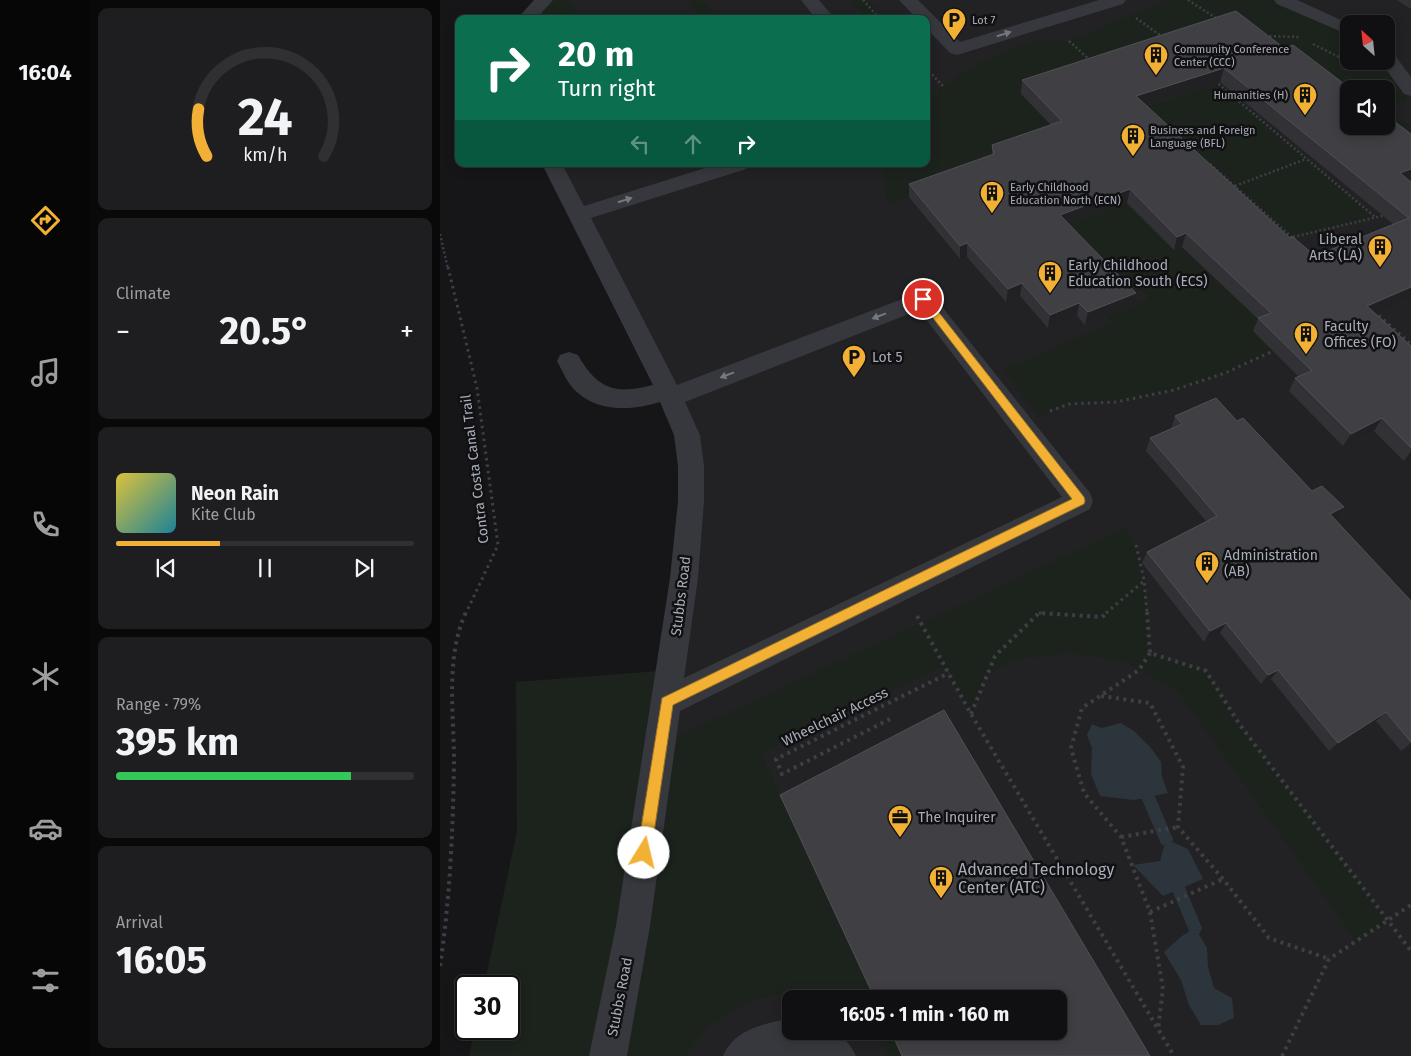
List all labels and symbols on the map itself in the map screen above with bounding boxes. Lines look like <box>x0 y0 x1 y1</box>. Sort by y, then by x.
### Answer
parking icon: Lot 7 <box>941 7 967 41</box>
place label: Lot 7 <box>972 14 996 27</box>
north arrow <box>1340 15 1395 70</box>
one-way arrow <box>997 30 1012 38</box>
building icon: Community Conference Center (CCC) <box>1143 42 1169 76</box>
place label: Community Conference Center (CCC) <box>1174 43 1289 69</box>
building icon: Humanities (H) <box>1292 82 1318 116</box>
place label: Humanities (H) <box>1213 89 1288 102</box>
building icon: Business and Foreign Language (BFL) <box>1120 123 1146 157</box>
place label: Business and Foreign Language (BFL) <box>1150 124 1255 150</box>
building icon: Early Childhood Education North (ECN) <box>979 180 1005 214</box>
place label: Early Childhood Education North (ECN) <box>1010 181 1121 207</box>
one-way arrow <box>617 196 632 203</box>
place label: Liberal Arts (LA) <box>1309 231 1362 264</box>
building icon: Liberal Arts (LA) <box>1367 234 1393 268</box>
place label: Early Childhood Education South (ECS) <box>1068 257 1208 290</box>
building icon: Early Childhood Education South (ECS) <box>1037 260 1063 294</box>
pin <box>902 278 944 320</box>
one-way arrow <box>871 313 886 320</box>
place label: Faculty Offices (FO) <box>1324 318 1396 351</box>
building icon: Faculty Offices (FO) <box>1293 321 1319 355</box>
parking icon: Lot 5 <box>841 344 867 378</box>
place label: Lot 5 <box>872 349 903 366</box>
one-way arrow <box>719 371 734 379</box>
street label: Contra Costa Canal Trail <box>457 394 493 544</box>
place label: Administration (AB) <box>1224 547 1318 580</box>
building icon: Administration (AB) <box>1194 550 1220 584</box>
street label: Stubbs Road <box>668 555 694 637</box>
street label: Wheelchair Access <box>779 684 891 750</box>
office icon: The Inquirer <box>887 804 913 838</box>
place label: The Inquirer <box>918 809 996 826</box>
position arrow <box>617 826 669 878</box>
place label: Advanced Technology Center (ATC) <box>958 860 1114 897</box>
building icon: Advanced Technology Center (ATC) <box>928 865 954 899</box>
street label: Stubbs Road <box>604 956 636 1038</box>
speed limit sign: 30 <box>455 975 520 1040</box>

